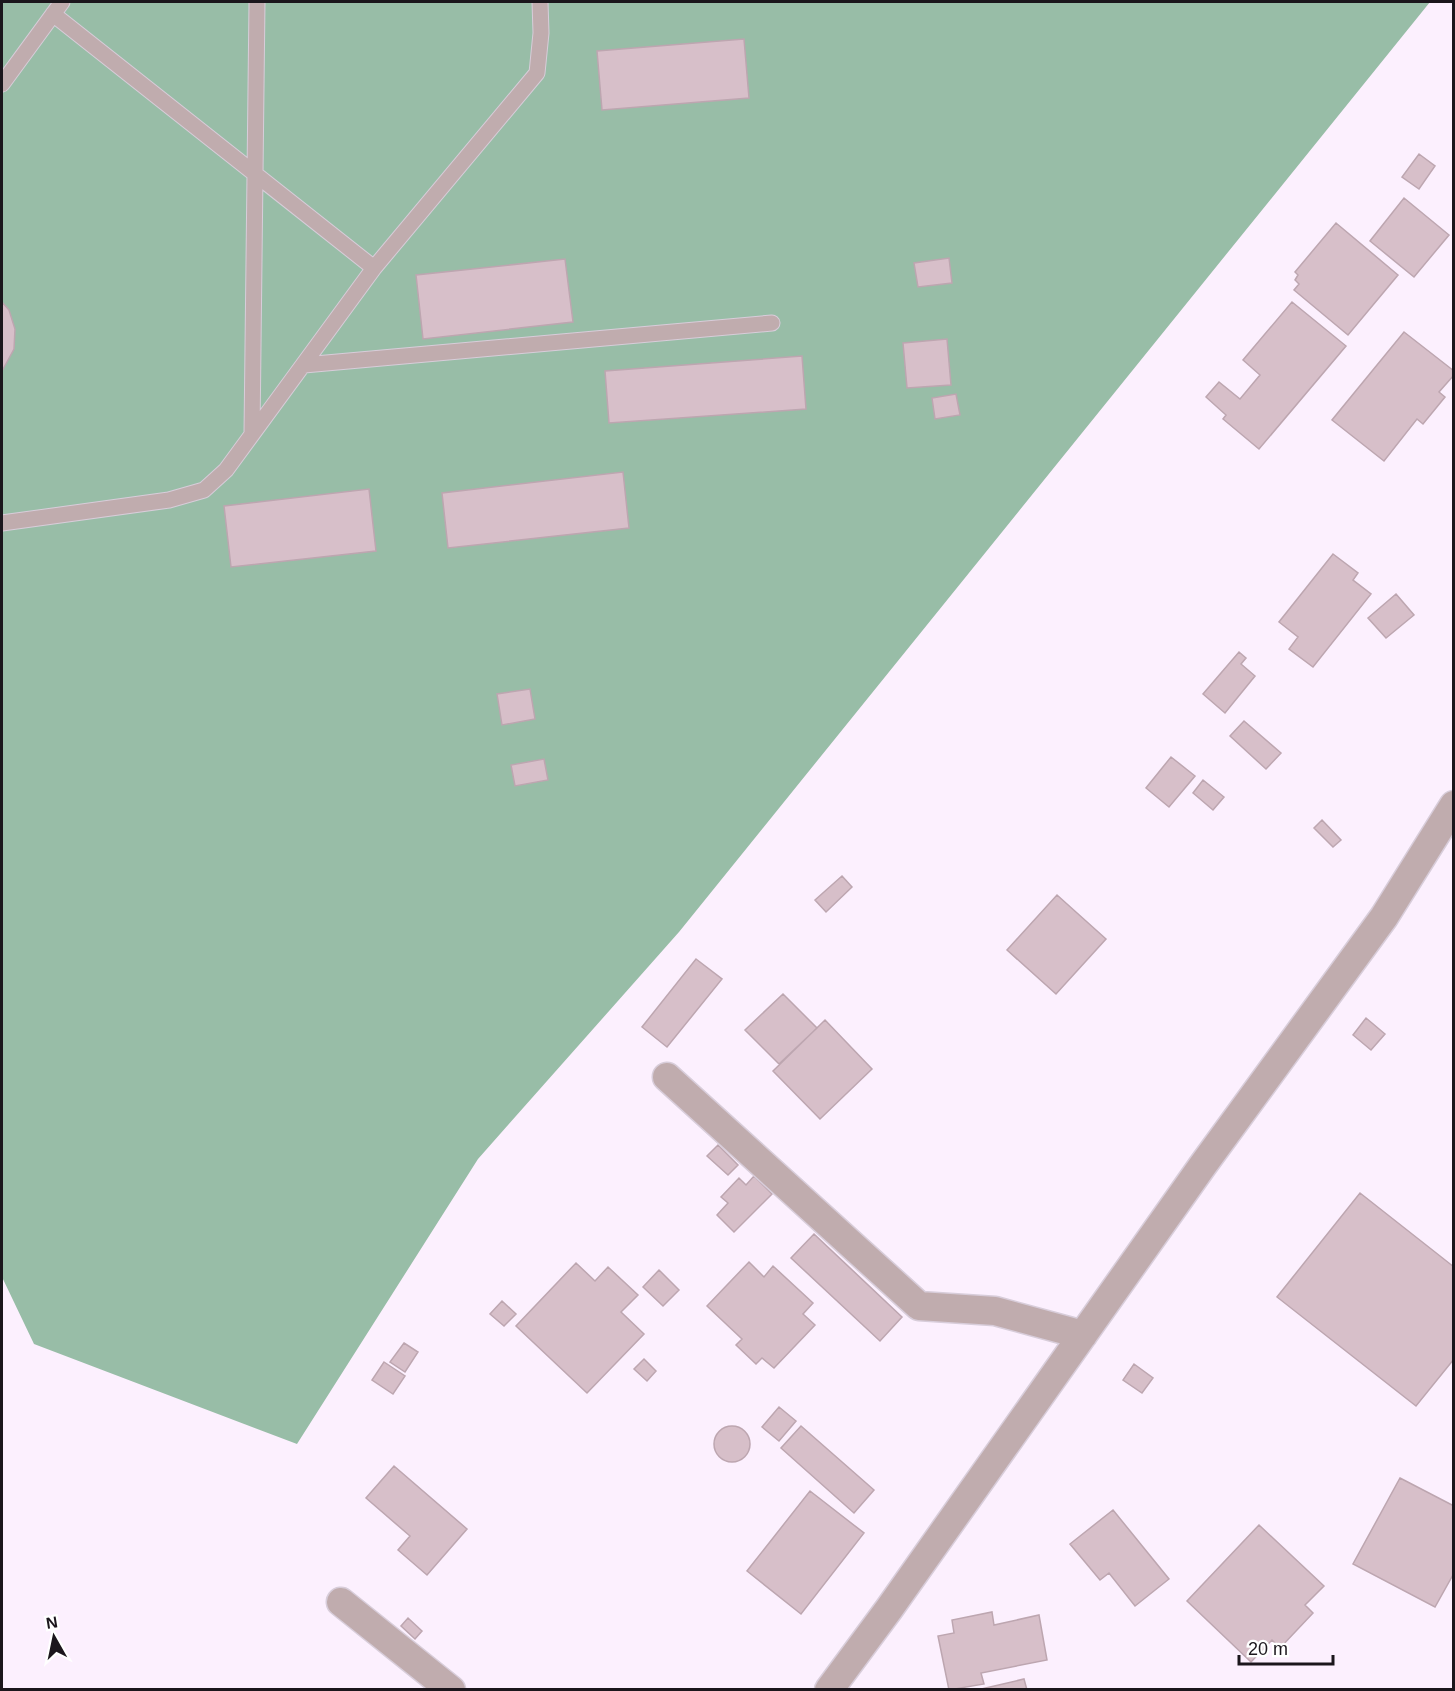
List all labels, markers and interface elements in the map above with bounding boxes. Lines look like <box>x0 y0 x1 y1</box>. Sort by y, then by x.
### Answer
north arrow <box>24 1607 84 1667</box>
text: N <box>45 1613 59 1632</box>
scale bar <box>1239 1628 1334 1666</box>
text: 20 m <box>1248 1639 1288 1659</box>

